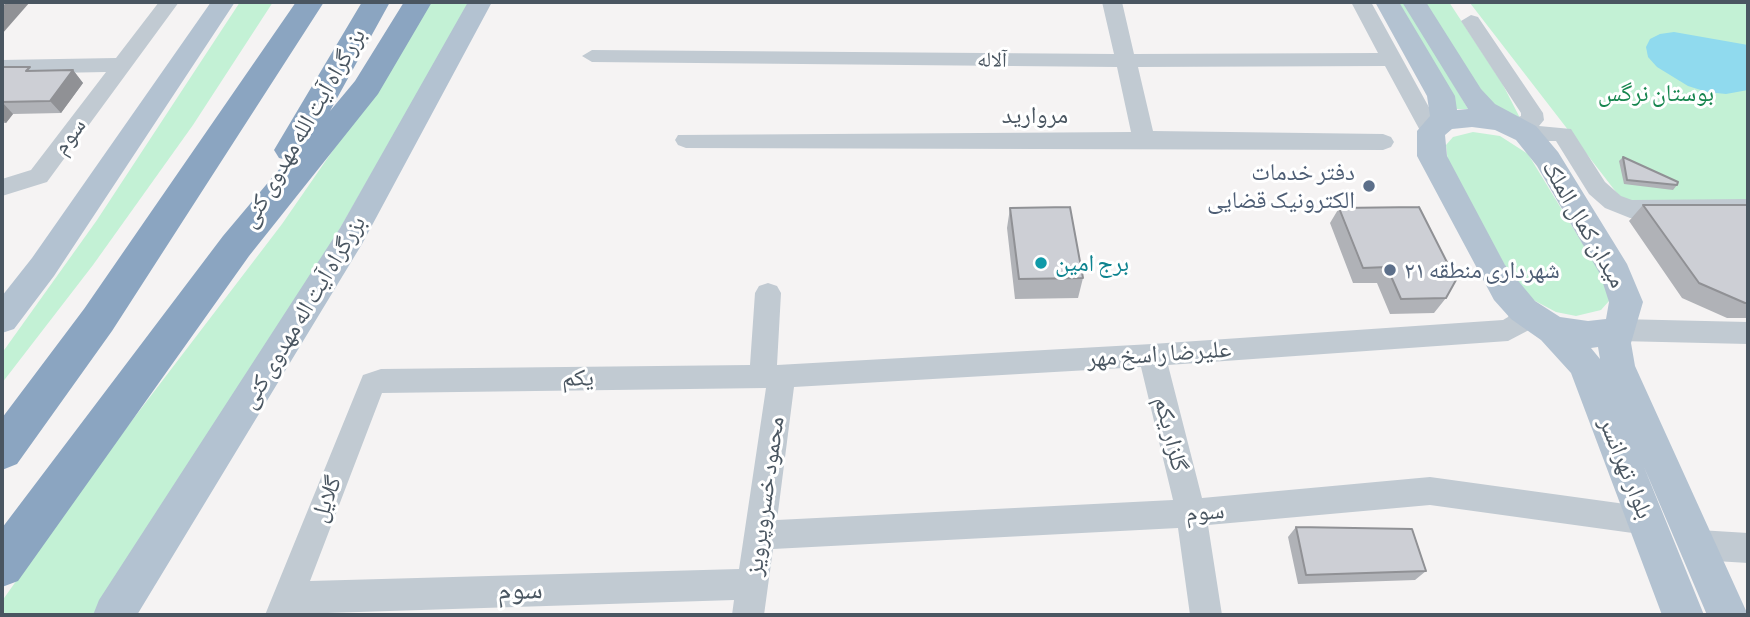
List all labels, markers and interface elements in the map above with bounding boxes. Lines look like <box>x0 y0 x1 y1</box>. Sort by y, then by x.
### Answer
street label: بزرگراه آیت الله مهدوی کنی <box>234 23 372 233</box>
street label: آلاله <box>977 47 1007 73</box>
park label: بوستان نرگس <box>1598 79 1714 107</box>
street label: مروارید <box>1002 101 1068 129</box>
street label: سوم <box>46 112 92 160</box>
street label: میدان کمال الملک <box>1536 155 1632 293</box>
place label: دفتر خدمات الکترونیک قضایی <box>1207 158 1355 214</box>
marker: دفتر خدمات الکترونیک قضایی <box>1361 178 1377 194</box>
street label: بزرگراه آیت اله مهدوی کنی <box>234 210 372 414</box>
place label: برج امین <box>1055 249 1129 277</box>
marker: برج امین <box>1033 255 1049 271</box>
place label: شهرداری منطقه ۲۱ <box>1404 256 1560 284</box>
marker: شهرداری منطقه ۲۱ <box>1382 262 1398 278</box>
street label: علیرضا راسخ مهر <box>1086 335 1232 373</box>
street label: یکم <box>562 363 594 393</box>
street label: گلزار یکم <box>1148 394 1194 474</box>
street label: بلوار تهرانسر <box>1593 413 1659 523</box>
street label: محمود خسروپرویز <box>740 415 790 577</box>
street label: گلایل <box>304 472 348 526</box>
street label: سوم <box>1184 496 1226 528</box>
street label: سوم <box>497 572 543 608</box>

